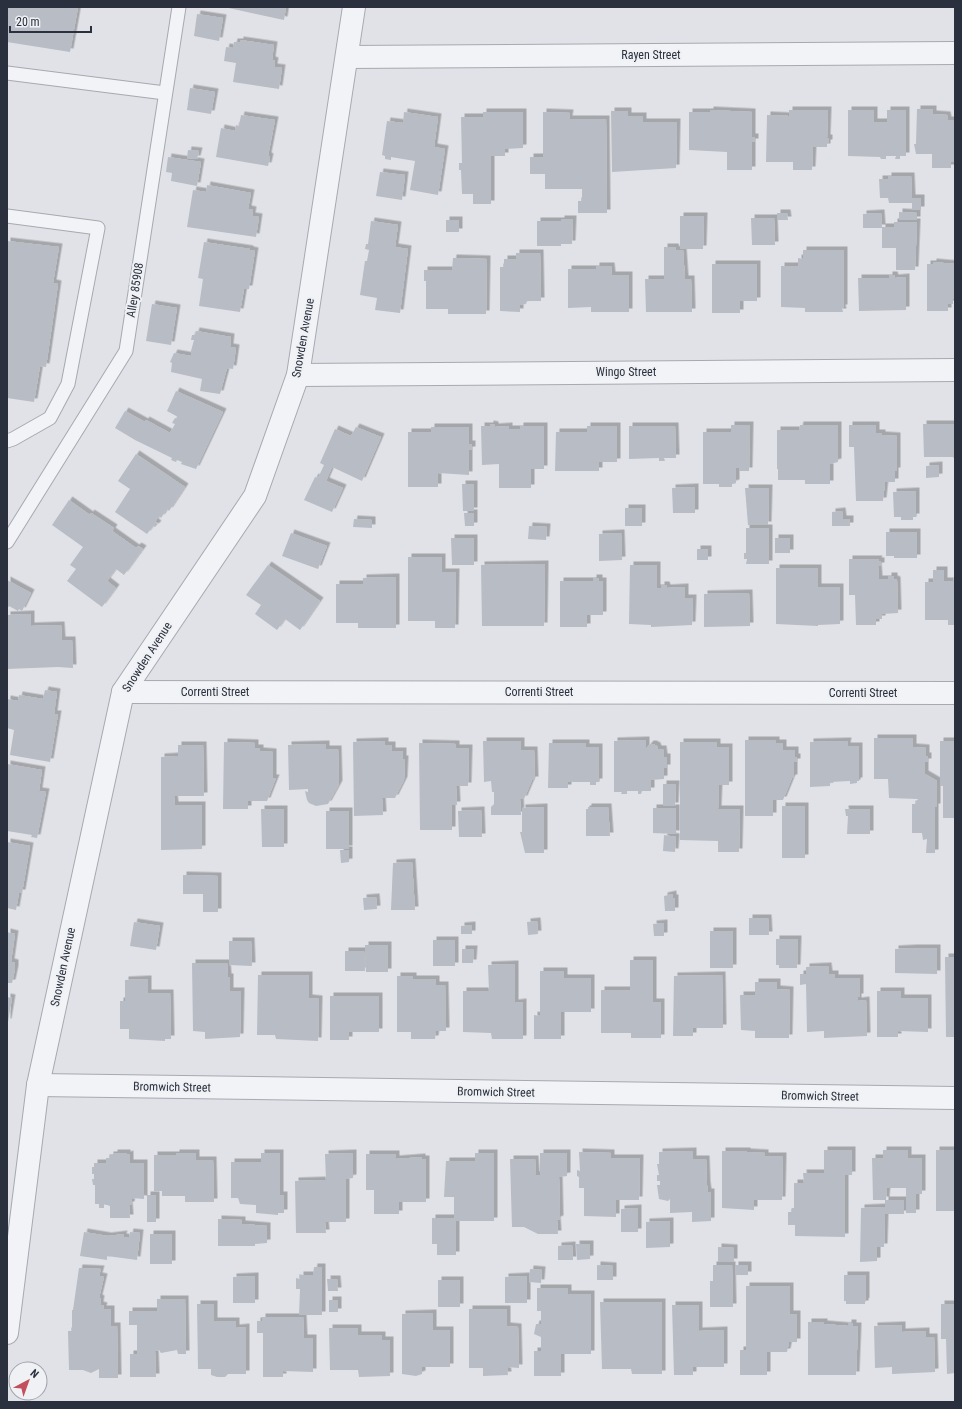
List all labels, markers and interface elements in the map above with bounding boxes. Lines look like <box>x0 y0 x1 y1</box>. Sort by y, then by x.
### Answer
scale bar <box>10 8 91 34</box>
text: 20 m <box>16 15 40 29</box>
street label: Rayen Street <box>621 48 681 62</box>
street label: Alley 85908 <box>124 262 146 318</box>
street label: Snowden Avenue <box>289 297 317 379</box>
street label: Wingo Street <box>596 365 657 379</box>
street label: Snowden Avenue <box>119 619 175 695</box>
street label: Correnti Street <box>181 685 250 699</box>
street label: Correnti Street <box>505 685 574 699</box>
street label: Correnti Street <box>829 686 898 700</box>
street label: Snowden Avenue <box>48 926 78 1008</box>
street label: Bromwich Street <box>133 1079 212 1095</box>
street label: Bromwich Street <box>457 1084 536 1100</box>
street label: Bromwich Street <box>781 1088 860 1104</box>
north arrow <box>8 1361 48 1401</box>
text: N <box>27 1367 41 1381</box>

